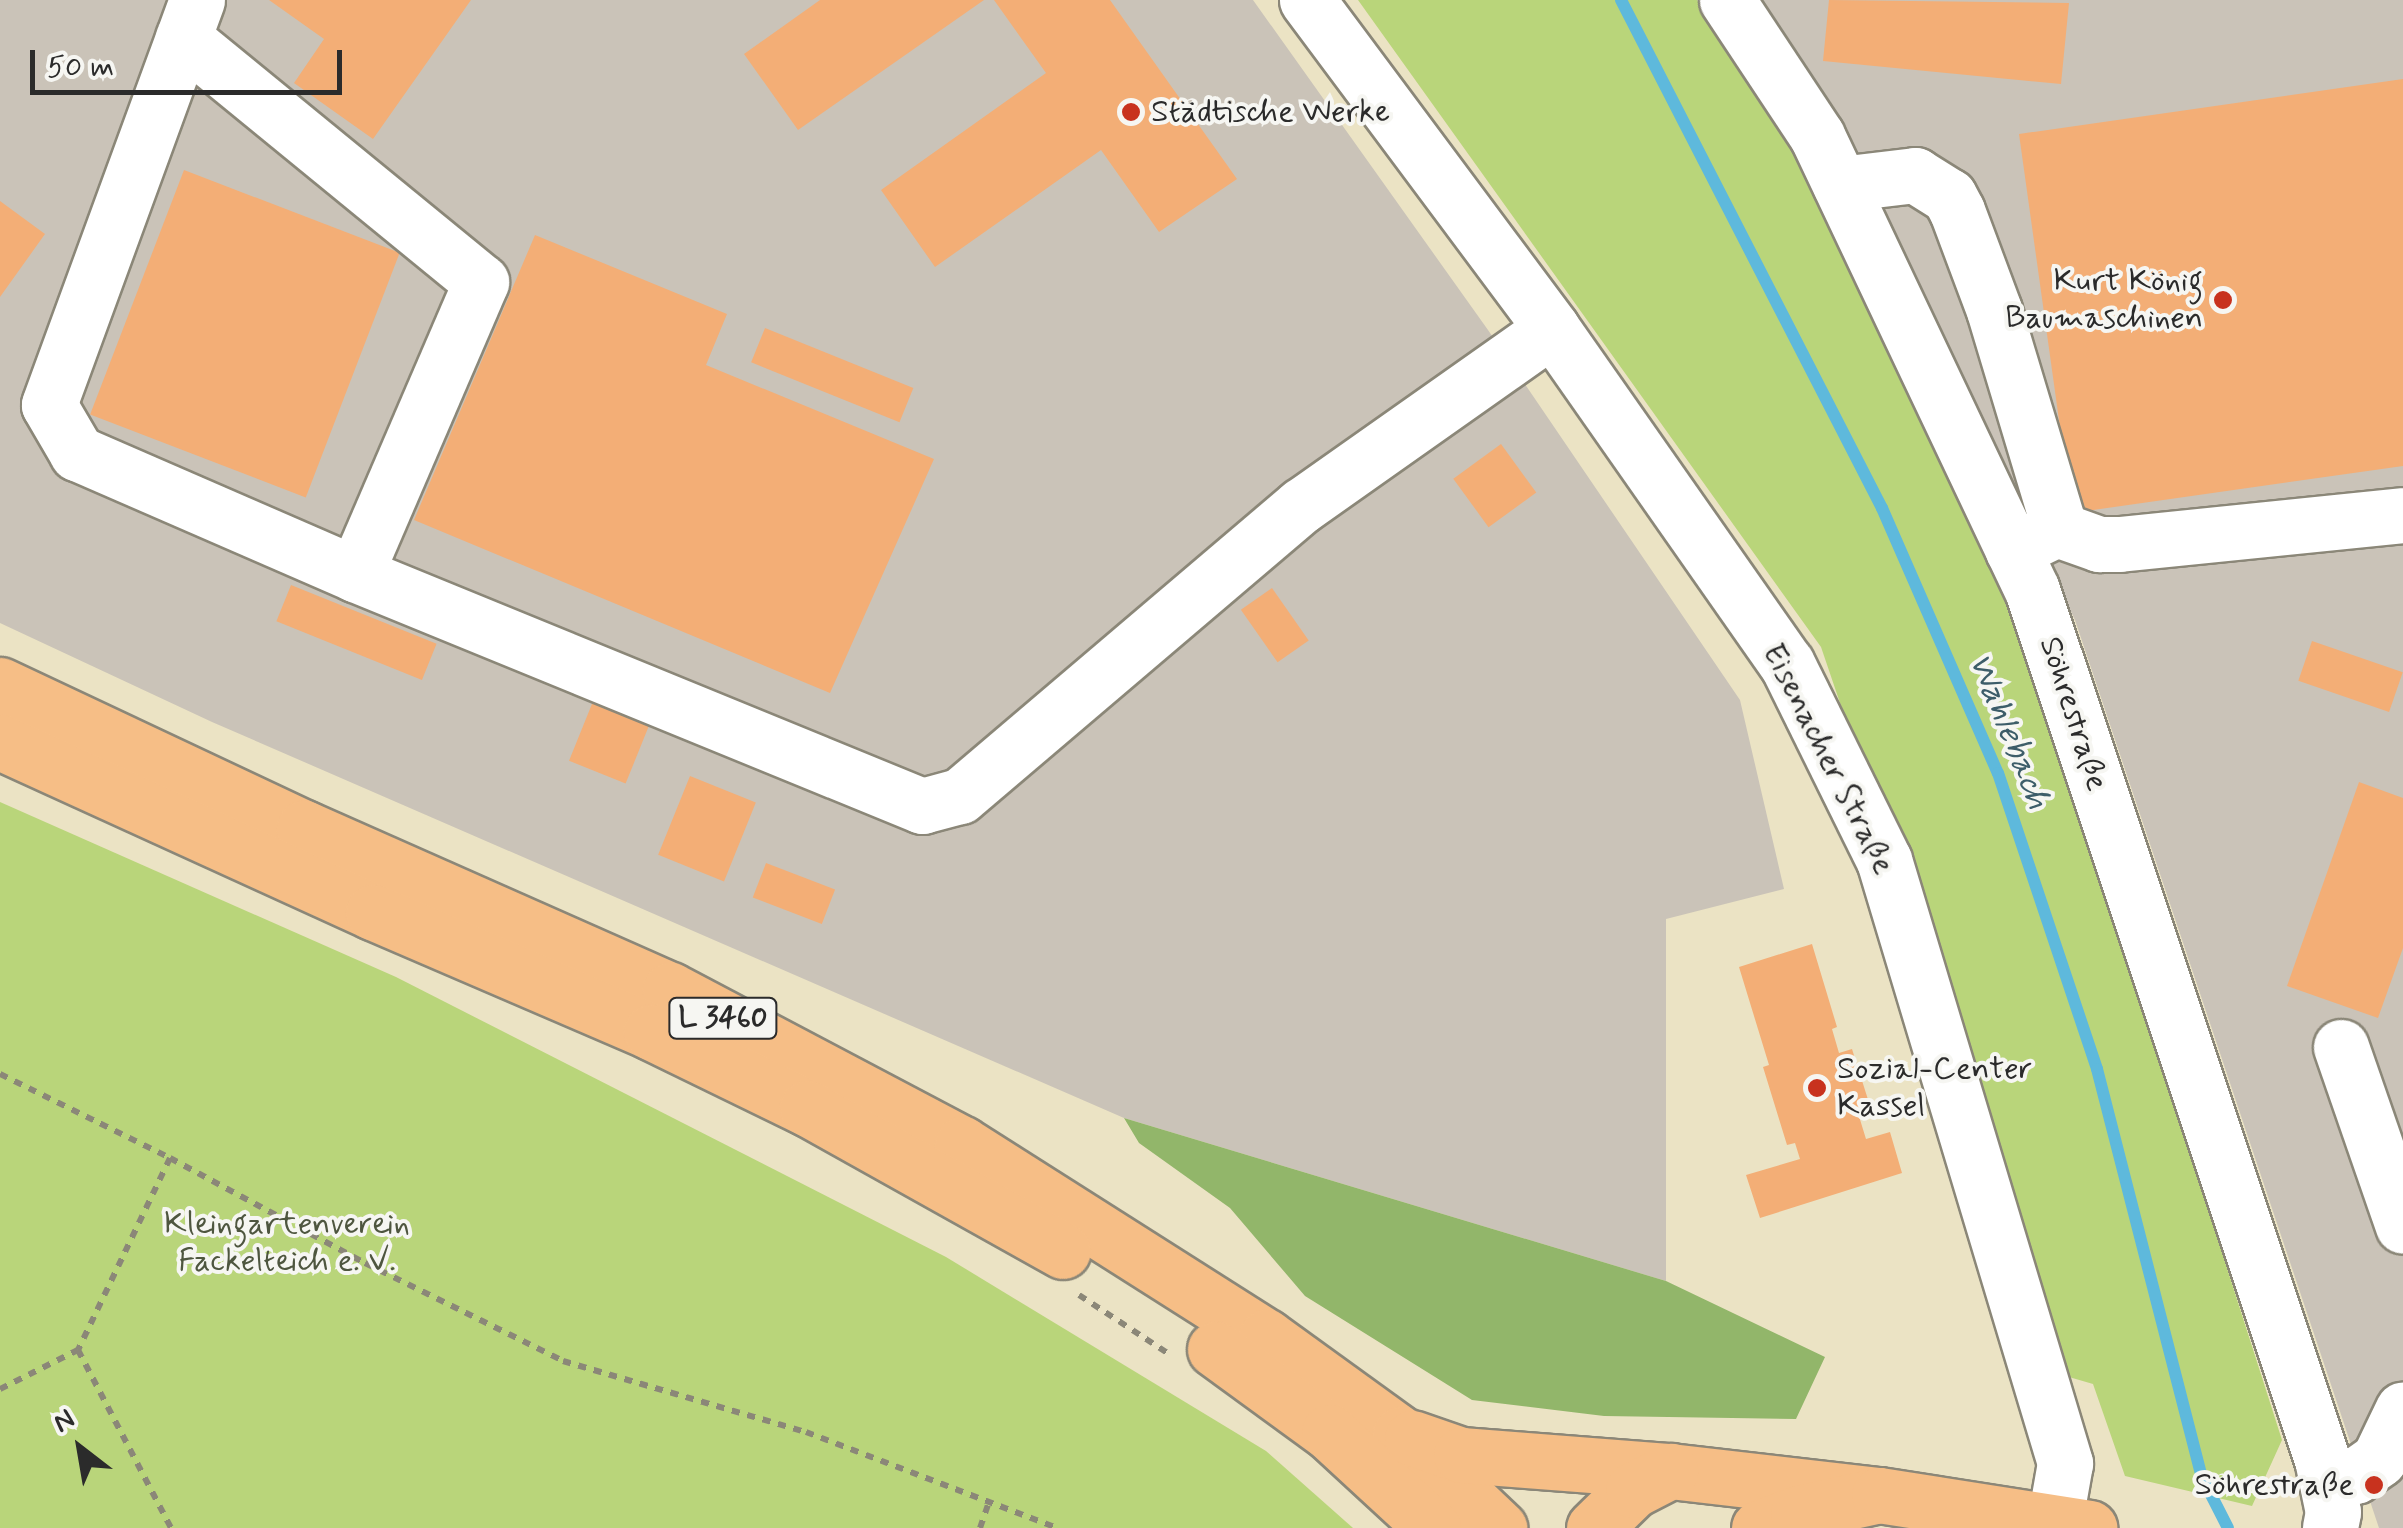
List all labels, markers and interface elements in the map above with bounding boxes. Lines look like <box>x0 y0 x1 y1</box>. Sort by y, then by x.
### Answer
scale bar <box>35 30 348 92</box>
text: 50 m <box>47 48 114 87</box>
place label: Städtische Werke <box>1151 93 1389 131</box>
marker: Städtische Werke <box>1120 101 1142 123</box>
place label: Kurt König Baumaschinen <box>2005 263 2203 338</box>
marker: Kurt König Baumaschinen <box>2212 289 2234 311</box>
street label: Söhrestraße <box>2030 632 2116 796</box>
street label: Eisenacher Straße <box>1753 637 1903 881</box>
water label: Wahlebach <box>1959 647 2059 815</box>
road number: L 3460 <box>668 993 778 1043</box>
place label: Sozial-Center Kassel <box>1837 1051 2032 1126</box>
marker: Sozial-Center Kassel <box>1806 1077 1828 1099</box>
park label: Kleingartenverein Fackelteich e. V. <box>164 1206 410 1281</box>
north arrow <box>30 1398 130 1498</box>
text: N <box>47 1401 82 1443</box>
place label: Söhrestraße <box>2194 1466 2354 1504</box>
marker: Söhrestraße <box>2363 1474 2385 1496</box>

